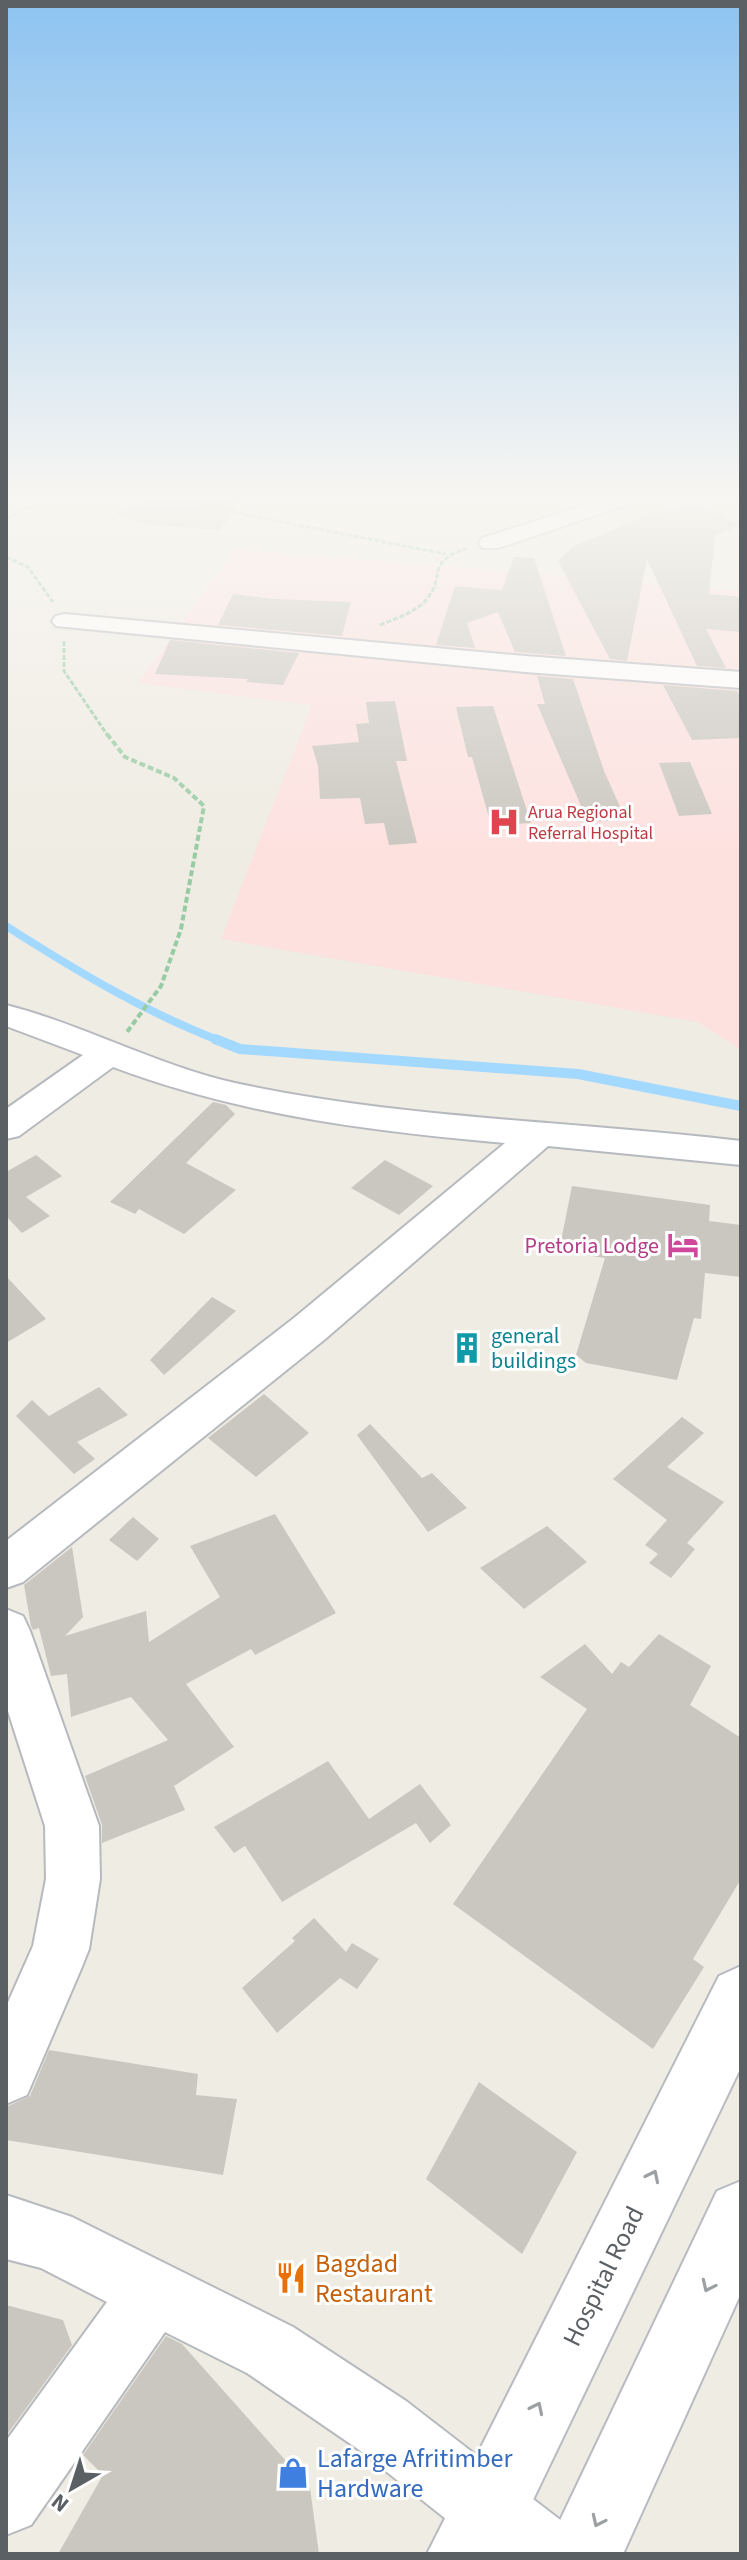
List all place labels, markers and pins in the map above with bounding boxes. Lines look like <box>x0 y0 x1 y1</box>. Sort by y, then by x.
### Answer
place label: Arua Regional Referral Hospital <box>528 800 653 846</box>
hospital icon: Arua Regional Referral Hospital <box>487 805 521 839</box>
hotel icon: Pretoria Lodge <box>666 1228 700 1262</box>
place label: Pretoria Lodge <box>525 1230 659 1262</box>
place label: general buildings <box>491 1320 576 1377</box>
building icon: general buildings <box>450 1331 484 1365</box>
place label: Bagdad Restaurant <box>315 2245 433 2312</box>
restaurant icon: Bagdad Restaurant <box>274 2261 308 2295</box>
place label: Lafarge Afritimber Hardware <box>317 2440 513 2507</box>
shop icon: Lafarge Afritimber Hardware <box>276 2456 310 2490</box>

